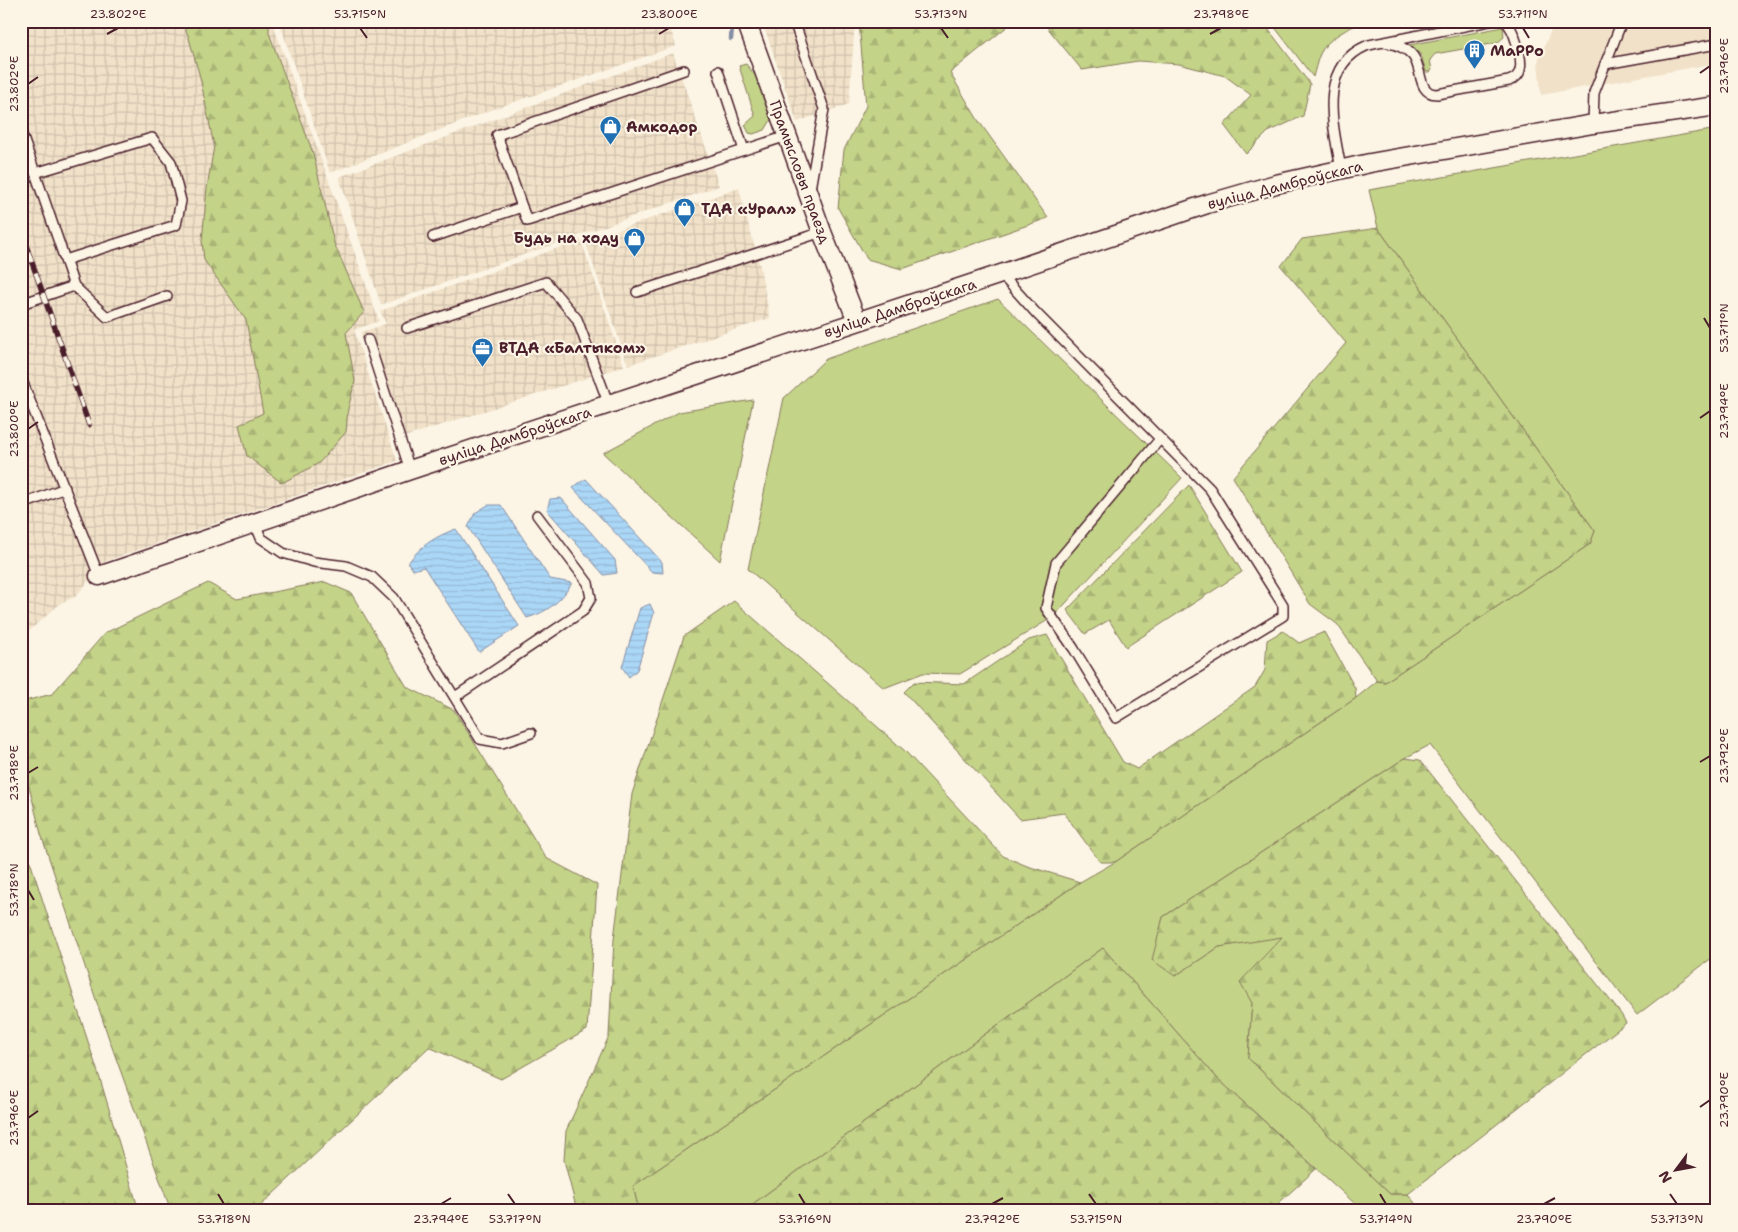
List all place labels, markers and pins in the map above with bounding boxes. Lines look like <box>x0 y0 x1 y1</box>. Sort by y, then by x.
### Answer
building icon: МаРРо <box>1462 39 1486 70</box>
place label: МаРРо <box>1490 41 1544 61</box>
shop icon: Амкодор <box>598 115 622 146</box>
place label: Амкодор <box>626 117 697 137</box>
shop icon: ТДА «Урал» <box>673 197 697 228</box>
place label: ТДА «Урал» <box>701 199 796 219</box>
shop icon: Будь на ходу <box>623 226 647 257</box>
place label: Будь на ходу <box>514 228 619 248</box>
office icon: ВТДА «Балтыком» <box>471 336 495 367</box>
place label: ВТДА «Балтыком» <box>499 338 645 358</box>

